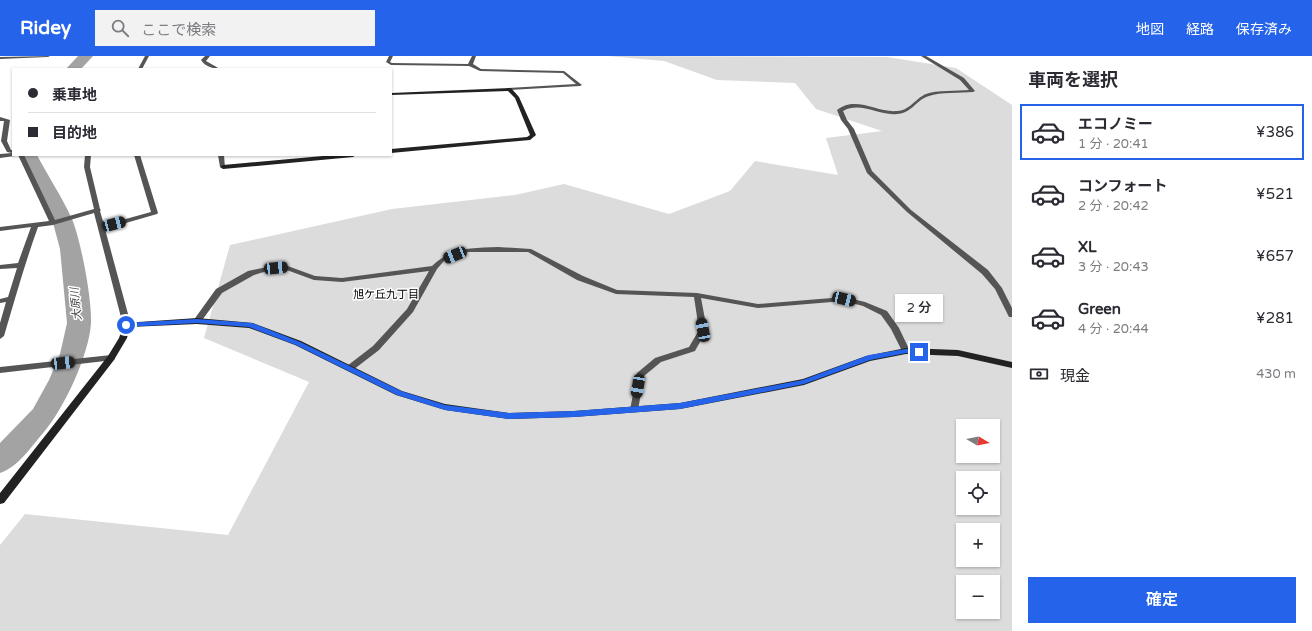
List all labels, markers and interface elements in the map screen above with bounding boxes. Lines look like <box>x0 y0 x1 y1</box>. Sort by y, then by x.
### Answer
search box <box>95 10 375 46</box>
text: Ridey <box>20 17 71 39</box>
icon: search <box>109 17 131 39</box>
text: ここで検索 <box>141 21 216 39</box>
text: 地図 <box>1136 21 1164 38</box>
text: 経路 <box>1186 21 1214 38</box>
text: 保存済み <box>1236 21 1292 38</box>
text: 車両を選択 <box>1028 69 1118 91</box>
text: 乗車地 <box>52 86 97 104</box>
icon: car <box>1030 114 1066 150</box>
text: エコノミー <box>1078 115 1153 133</box>
text: ¥386 <box>1256 123 1294 141</box>
text: 目的地 <box>52 124 97 142</box>
text: 1 分 · 20:41 <box>1078 136 1149 152</box>
icon: car <box>1030 176 1066 212</box>
text: コンフォート <box>1078 177 1168 195</box>
text: ¥521 <box>1256 185 1294 203</box>
text: 2 分 · 20:42 <box>1078 198 1149 214</box>
car <box>101 215 127 233</box>
icon: car <box>1030 238 1066 274</box>
text: XL <box>1078 238 1097 256</box>
car <box>442 245 468 265</box>
text: ¥657 <box>1256 247 1294 265</box>
text: 3 分 · 20:43 <box>1078 259 1149 275</box>
car <box>264 261 288 275</box>
water label: 大原川 <box>68 286 84 321</box>
district label: 旭ケ丘九丁目 <box>353 288 419 301</box>
car <box>831 290 857 308</box>
callout: 2 分 <box>895 294 943 322</box>
text: 2 分 <box>907 300 931 316</box>
icon: car <box>1030 300 1066 336</box>
text: Green <box>1078 300 1121 318</box>
text: ¥281 <box>1256 309 1294 327</box>
route start <box>117 316 135 334</box>
car <box>695 317 711 343</box>
text: 4 分 · 20:44 <box>1078 321 1149 337</box>
route end <box>910 343 928 361</box>
car <box>50 356 76 370</box>
icon: cash <box>1028 363 1050 385</box>
text: 430 m <box>1256 366 1296 382</box>
text: 現金 <box>1060 367 1090 385</box>
car <box>630 373 646 399</box>
north arrow <box>956 419 1000 463</box>
map controls <box>956 419 1000 619</box>
button: locate <box>956 471 1000 515</box>
button: + <box>956 523 1000 567</box>
button: − <box>956 575 1000 619</box>
button: 確定 <box>1028 577 1296 623</box>

